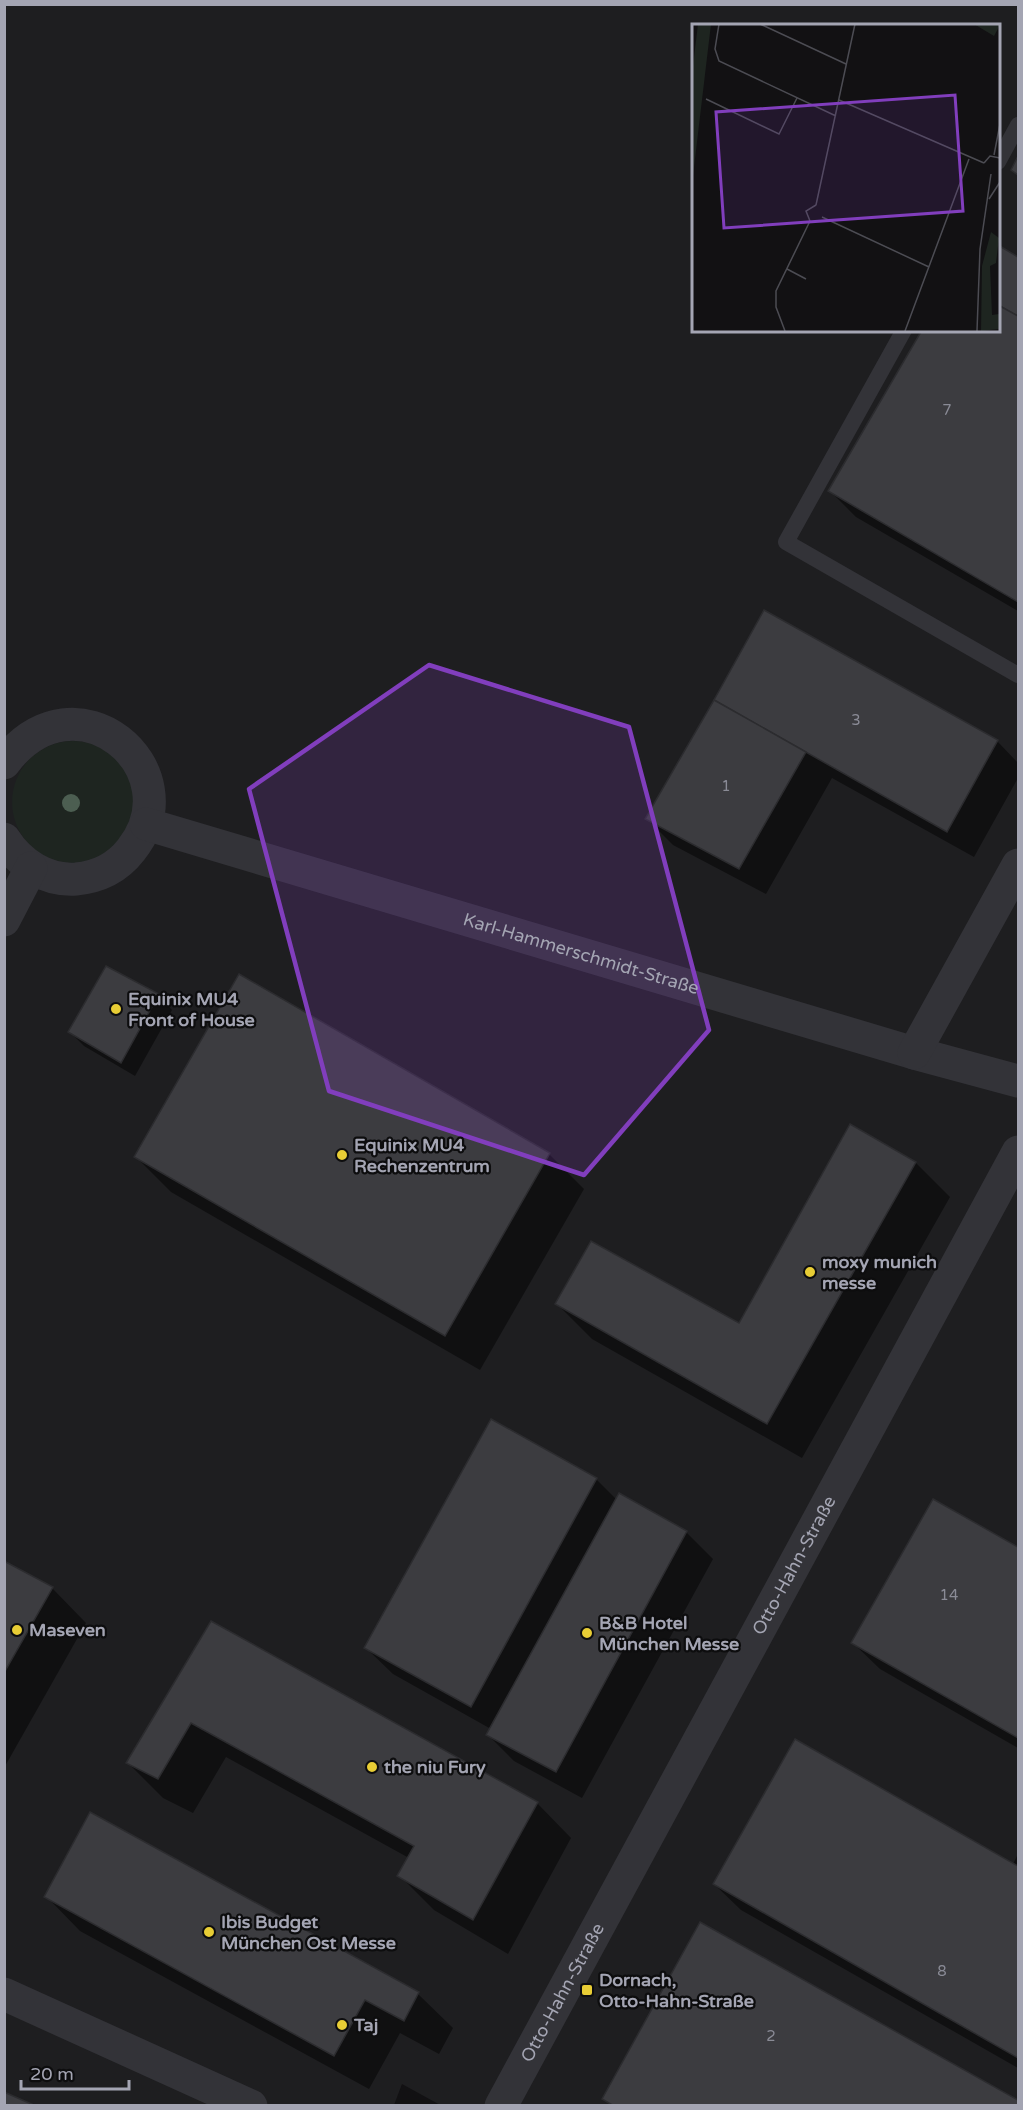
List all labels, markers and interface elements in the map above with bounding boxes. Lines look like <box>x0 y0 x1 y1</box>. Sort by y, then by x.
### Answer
inset map <box>692 24 999 332</box>
house number: 7 <box>942 401 952 419</box>
house number: 3 <box>851 711 861 729</box>
house number: 1 <box>721 777 731 795</box>
street label: Karl-Hammerschmidt-Straße <box>461 908 702 999</box>
place label: Equinix MU4 Front of House <box>128 988 255 1031</box>
marker: Equinix MU4 Front of House <box>109 1002 123 1016</box>
place label: Equinix MU4 Rechenzentrum <box>354 1134 490 1177</box>
marker: Equinix MU4 Rechenzentrum <box>335 1148 349 1162</box>
place label: moxy munich messe <box>822 1251 937 1294</box>
marker: moxy munich messe <box>803 1265 817 1279</box>
street label: Otto-Hahn-Straße <box>747 1492 841 1639</box>
house number: 14 <box>940 1586 958 1604</box>
place label: B&B Hotel München Messe <box>599 1612 739 1655</box>
place label: Maseven <box>29 1619 106 1641</box>
marker: Maseven <box>10 1623 24 1637</box>
marker: B&B Hotel München Messe <box>580 1626 594 1640</box>
place label: the niu Fury <box>384 1756 486 1778</box>
marker: the niu Fury <box>365 1760 379 1774</box>
place label: Ibis Budget München Ost Messe <box>221 1911 396 1954</box>
street label: Otto-Hahn-Straße <box>516 1919 609 2066</box>
marker: Ibis Budget München Ost Messe <box>202 1925 216 1939</box>
house number: 8 <box>937 1962 947 1980</box>
place label: Dornach, Otto-Hahn-Straße <box>599 1969 754 2012</box>
marker: Dornach, Otto-Hahn-Straße <box>580 1983 594 1997</box>
place label: Taj <box>353 2014 378 2036</box>
marker: Taj <box>335 2018 349 2032</box>
house number: 2 <box>766 2027 776 2045</box>
scale bar <box>21 2053 129 2091</box>
text: 20 m <box>30 2063 74 2085</box>

